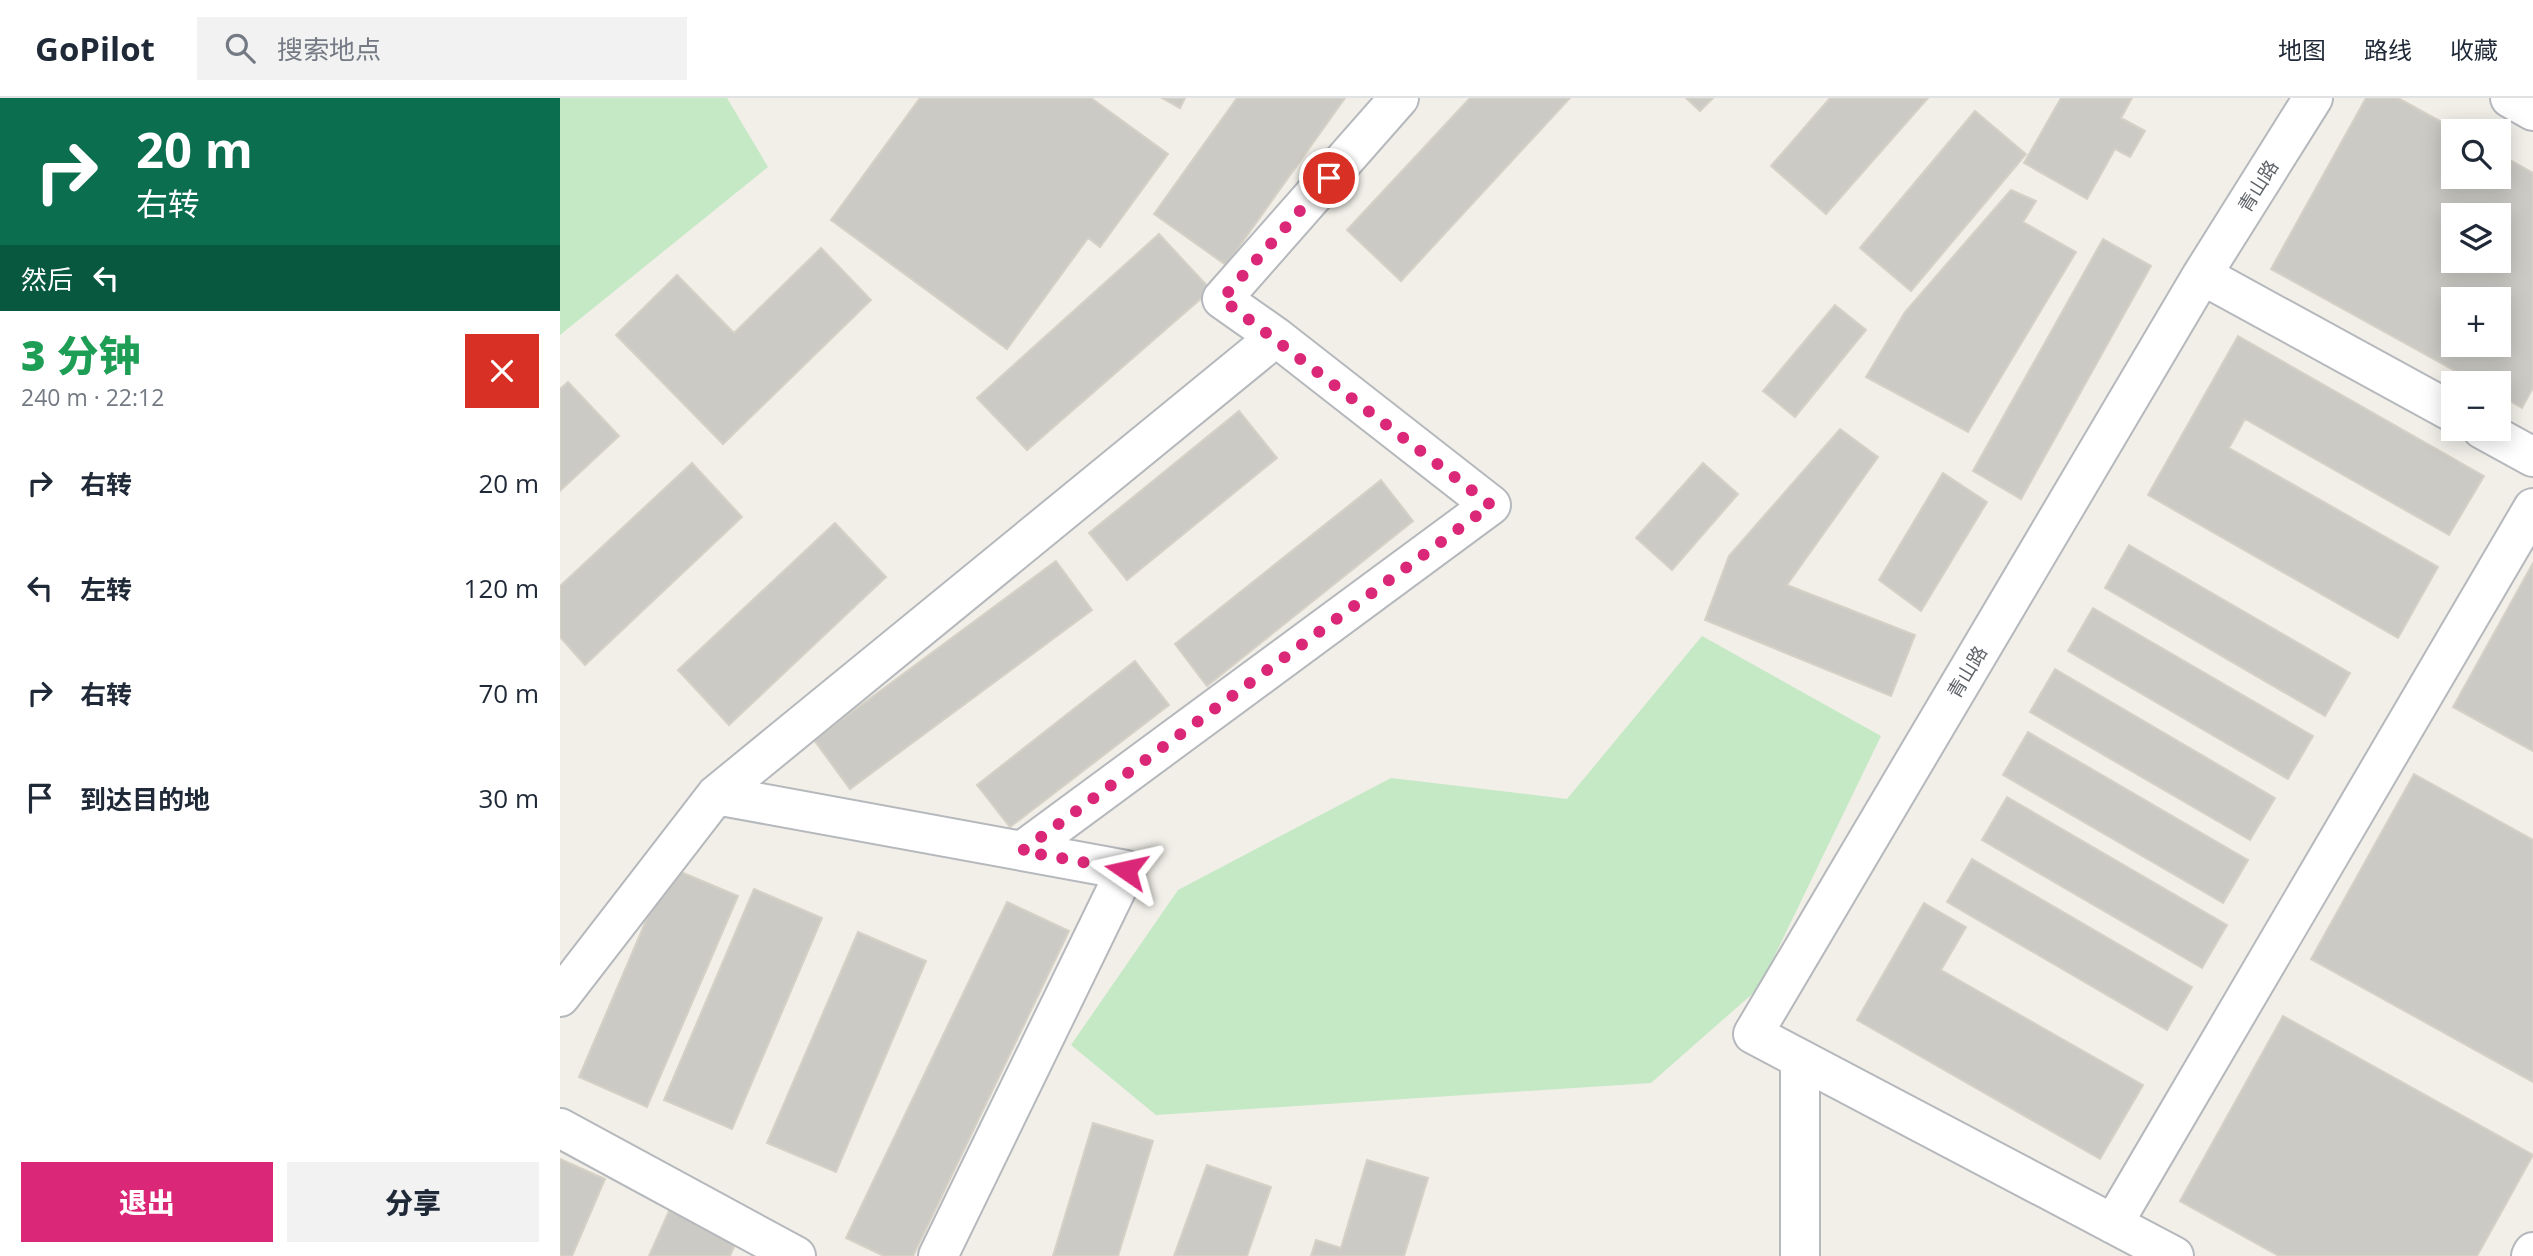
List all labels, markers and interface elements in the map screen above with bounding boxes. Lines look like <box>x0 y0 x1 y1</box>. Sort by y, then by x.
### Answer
search box <box>197 17 687 80</box>
text: GoPilot <box>35 26 155 71</box>
icon: search <box>221 29 259 67</box>
text: 搜索地点 <box>277 31 381 67</box>
text: 地图 <box>2278 33 2326 66</box>
text: 路线 <box>2364 33 2412 66</box>
text: 收藏 <box>2450 33 2498 66</box>
text: 20 m <box>136 116 253 182</box>
map controls <box>2441 119 2511 441</box>
button: search <box>2441 119 2511 189</box>
icon: right <box>21 126 112 217</box>
pin <box>1299 148 1359 208</box>
street label: 青山路 <box>2232 155 2284 217</box>
icon: arrive <box>1310 159 1348 197</box>
text: 右转 <box>136 182 200 225</box>
button: layers <box>2441 203 2511 273</box>
icon: left <box>87 259 125 297</box>
text: 然后 <box>21 261 73 297</box>
button: + <box>2441 287 2511 357</box>
text: 3 分钟 <box>21 326 141 383</box>
button: close <box>465 334 539 408</box>
button: − <box>2441 371 2511 441</box>
text: 240 m · 22:12 <box>21 381 164 413</box>
icon: right <box>21 464 59 502</box>
text: 20 m <box>478 465 539 501</box>
text: 右转 <box>80 466 132 502</box>
icon: left <box>21 569 59 607</box>
text: 120 m <box>464 570 539 606</box>
text: 左转 <box>80 571 132 607</box>
street label: 青山路 <box>1941 641 1993 703</box>
icon: right <box>21 674 59 712</box>
text: 70 m <box>478 675 539 711</box>
text: 右转 <box>80 676 132 712</box>
icon: arrive <box>21 779 59 817</box>
text: 30 m <box>478 780 539 816</box>
text: 到达目的地 <box>80 781 210 817</box>
position arrow <box>1089 833 1163 907</box>
button: 退出 <box>21 1162 273 1242</box>
button: 分享 <box>287 1162 539 1242</box>

